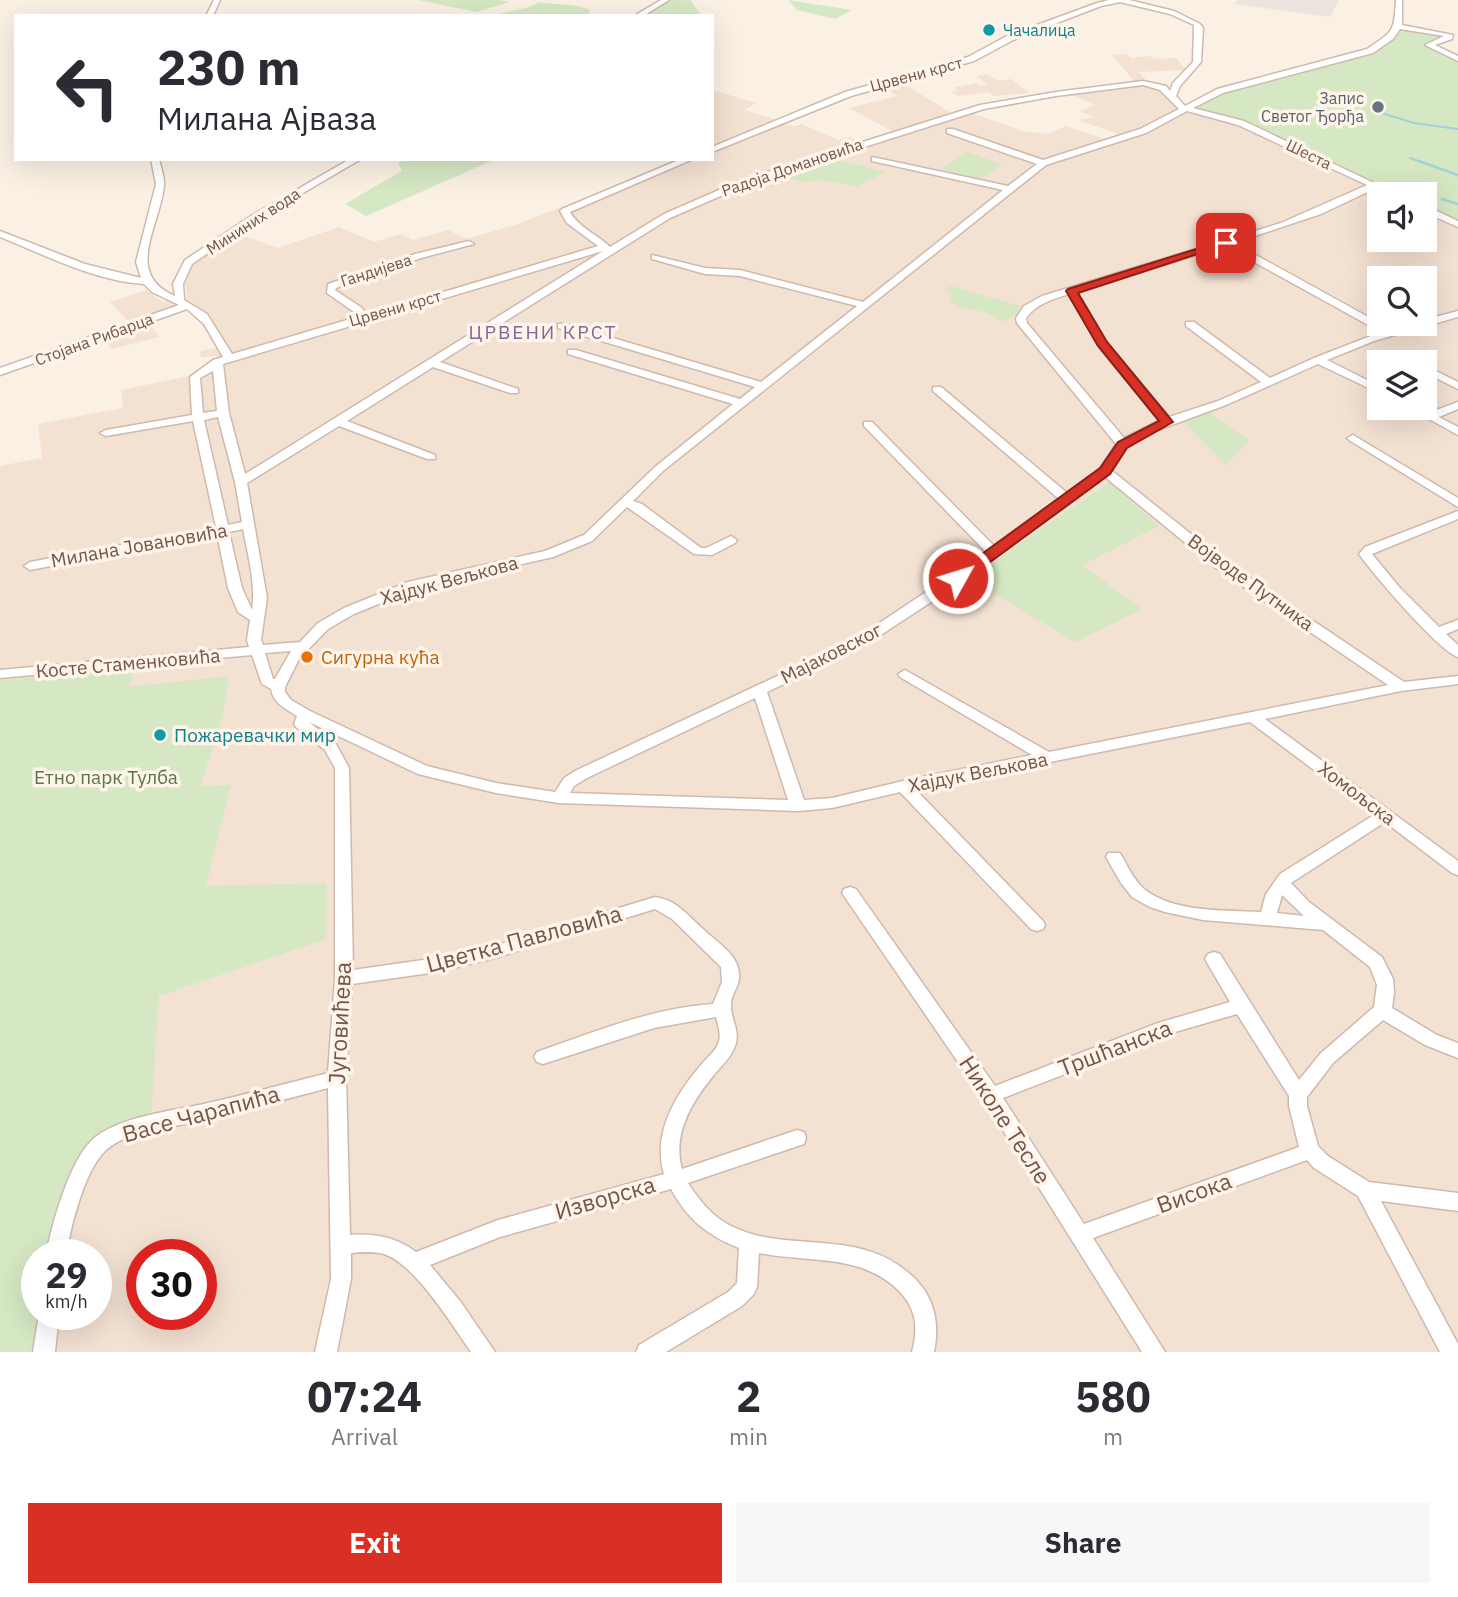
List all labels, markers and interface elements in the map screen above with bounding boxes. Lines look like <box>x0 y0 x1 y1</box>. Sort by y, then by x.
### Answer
place label: Чачалица <box>1003 20 1076 40</box>
marker: Чачалица <box>981 22 997 38</box>
text: 230 m <box>157 35 301 98</box>
icon: left <box>42 42 133 133</box>
street label: Црвени крст <box>868 52 965 96</box>
place label: Запис Светог Ђорђа <box>1261 88 1364 126</box>
text: Милана Ајваза <box>157 97 377 139</box>
marker: Запис Светог Ђорђа <box>1370 99 1386 115</box>
street label: Радоја Домановића <box>719 133 866 201</box>
street label: Шеста <box>1283 134 1335 174</box>
map controls <box>1367 182 1437 420</box>
button: sound <box>1367 182 1437 252</box>
street label: Мининих вода <box>202 183 304 259</box>
pin <box>1196 213 1256 273</box>
icon: arrive <box>1207 224 1245 262</box>
street label: Гандијева <box>338 249 415 291</box>
button: search <box>1367 266 1437 336</box>
street label: Црвени крст <box>347 285 444 331</box>
street label: Стојана Рибарца <box>32 308 156 370</box>
district label: ЦРВЕНИ КРСТ <box>469 320 617 344</box>
button: layers <box>1367 350 1437 420</box>
street label: Милана Јовановића <box>49 518 229 572</box>
street label: Војводе Путника <box>1183 528 1319 636</box>
position arrow <box>921 541 995 615</box>
street label: Хајдук Вељкова <box>378 550 520 610</box>
street label: Мајаковског <box>776 617 886 689</box>
street label: Косте Стаменковића <box>35 643 221 683</box>
place label: Сигурна кућа <box>321 645 440 669</box>
marker: Сигурна кућа <box>299 649 315 665</box>
place label: Пожаревачки мир <box>174 723 336 747</box>
marker: Пожаревачки мир <box>152 727 168 743</box>
street label: Хајдук Вељкова <box>906 747 1050 797</box>
street label: Хомољска <box>1313 756 1401 830</box>
park label: Етно парк Тулба <box>34 765 178 789</box>
street label: Цветка Павловића <box>423 897 625 979</box>
street label: Југовићева <box>321 961 357 1085</box>
street label: Тршћанска <box>1054 1012 1176 1082</box>
street label: Николе Тесле <box>953 1049 1059 1189</box>
street label: Васе Чарапића <box>119 1078 283 1148</box>
street label: Висока <box>1152 1165 1235 1219</box>
street label: Изворска <box>551 1168 658 1226</box>
speed limit sign: 30 <box>126 1239 217 1330</box>
text: 29 <box>45 1252 88 1298</box>
text: km/h <box>45 1290 88 1313</box>
text: 07:24 <box>307 1369 422 1424</box>
text: 2 <box>736 1369 761 1424</box>
text: 580 <box>1075 1369 1151 1424</box>
text: Arrival <box>331 1421 398 1451</box>
text: min <box>729 1421 768 1451</box>
text: m <box>1103 1421 1123 1451</box>
button: Exit <box>28 1503 722 1583</box>
button: Share <box>736 1503 1430 1583</box>

